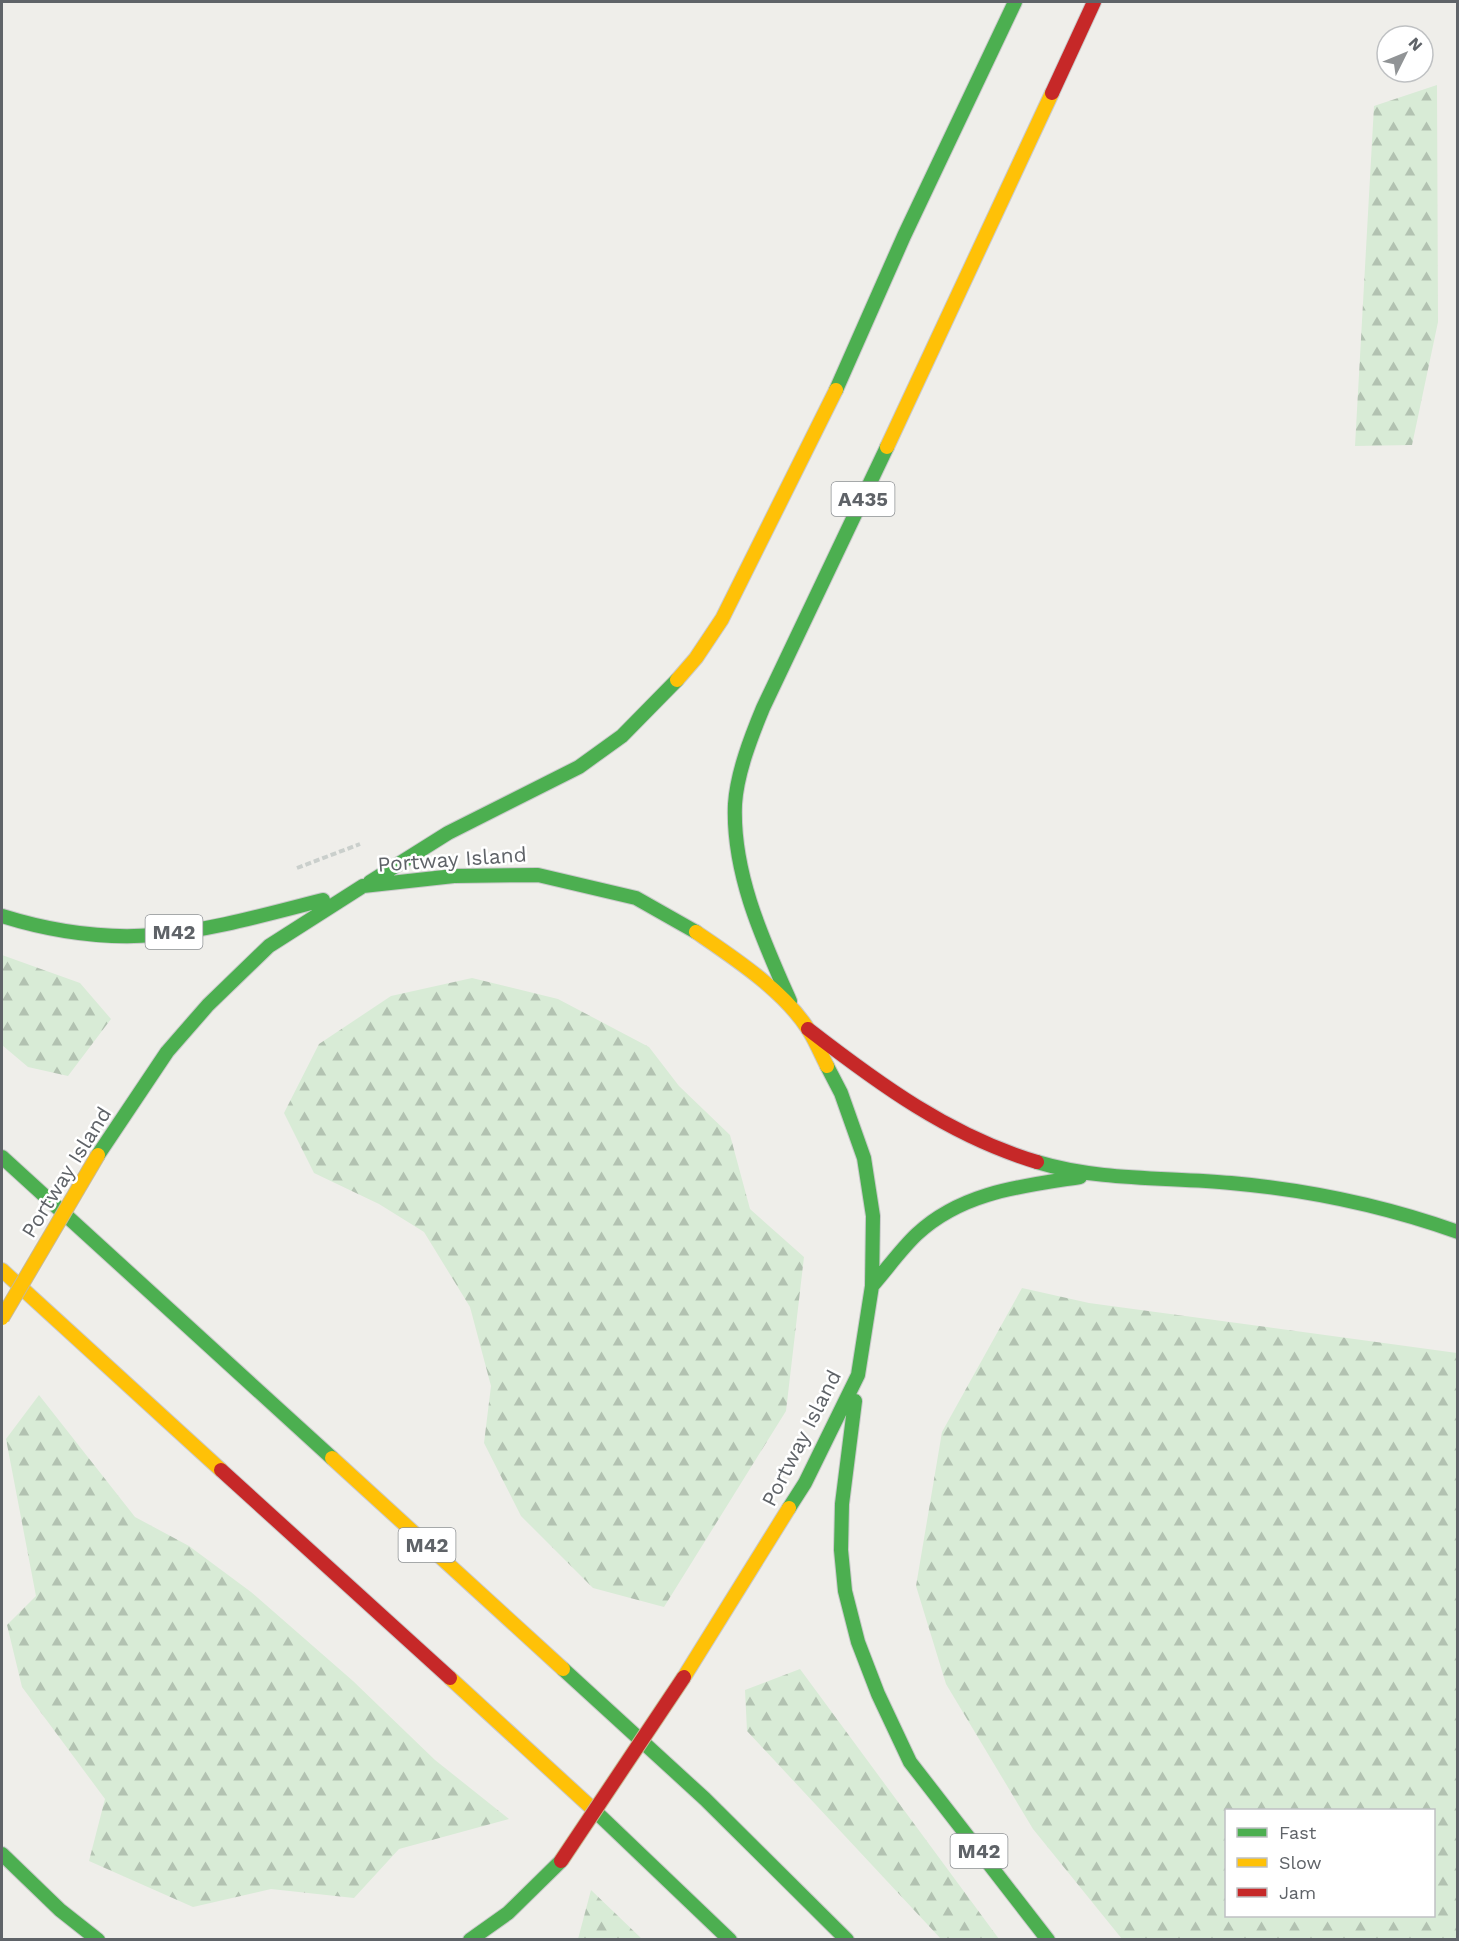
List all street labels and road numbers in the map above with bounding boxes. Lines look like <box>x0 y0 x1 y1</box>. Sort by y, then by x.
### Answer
road number: A435 <box>832 482 894 516</box>
street label: Portway Island <box>377 841 527 877</box>
road number: M42 <box>146 915 202 949</box>
street label: Portway Island <box>16 1102 116 1242</box>
street label: Portway Island <box>756 1366 846 1510</box>
road number: M42 <box>398 1528 456 1562</box>
road number: M42 <box>950 1834 1008 1868</box>

